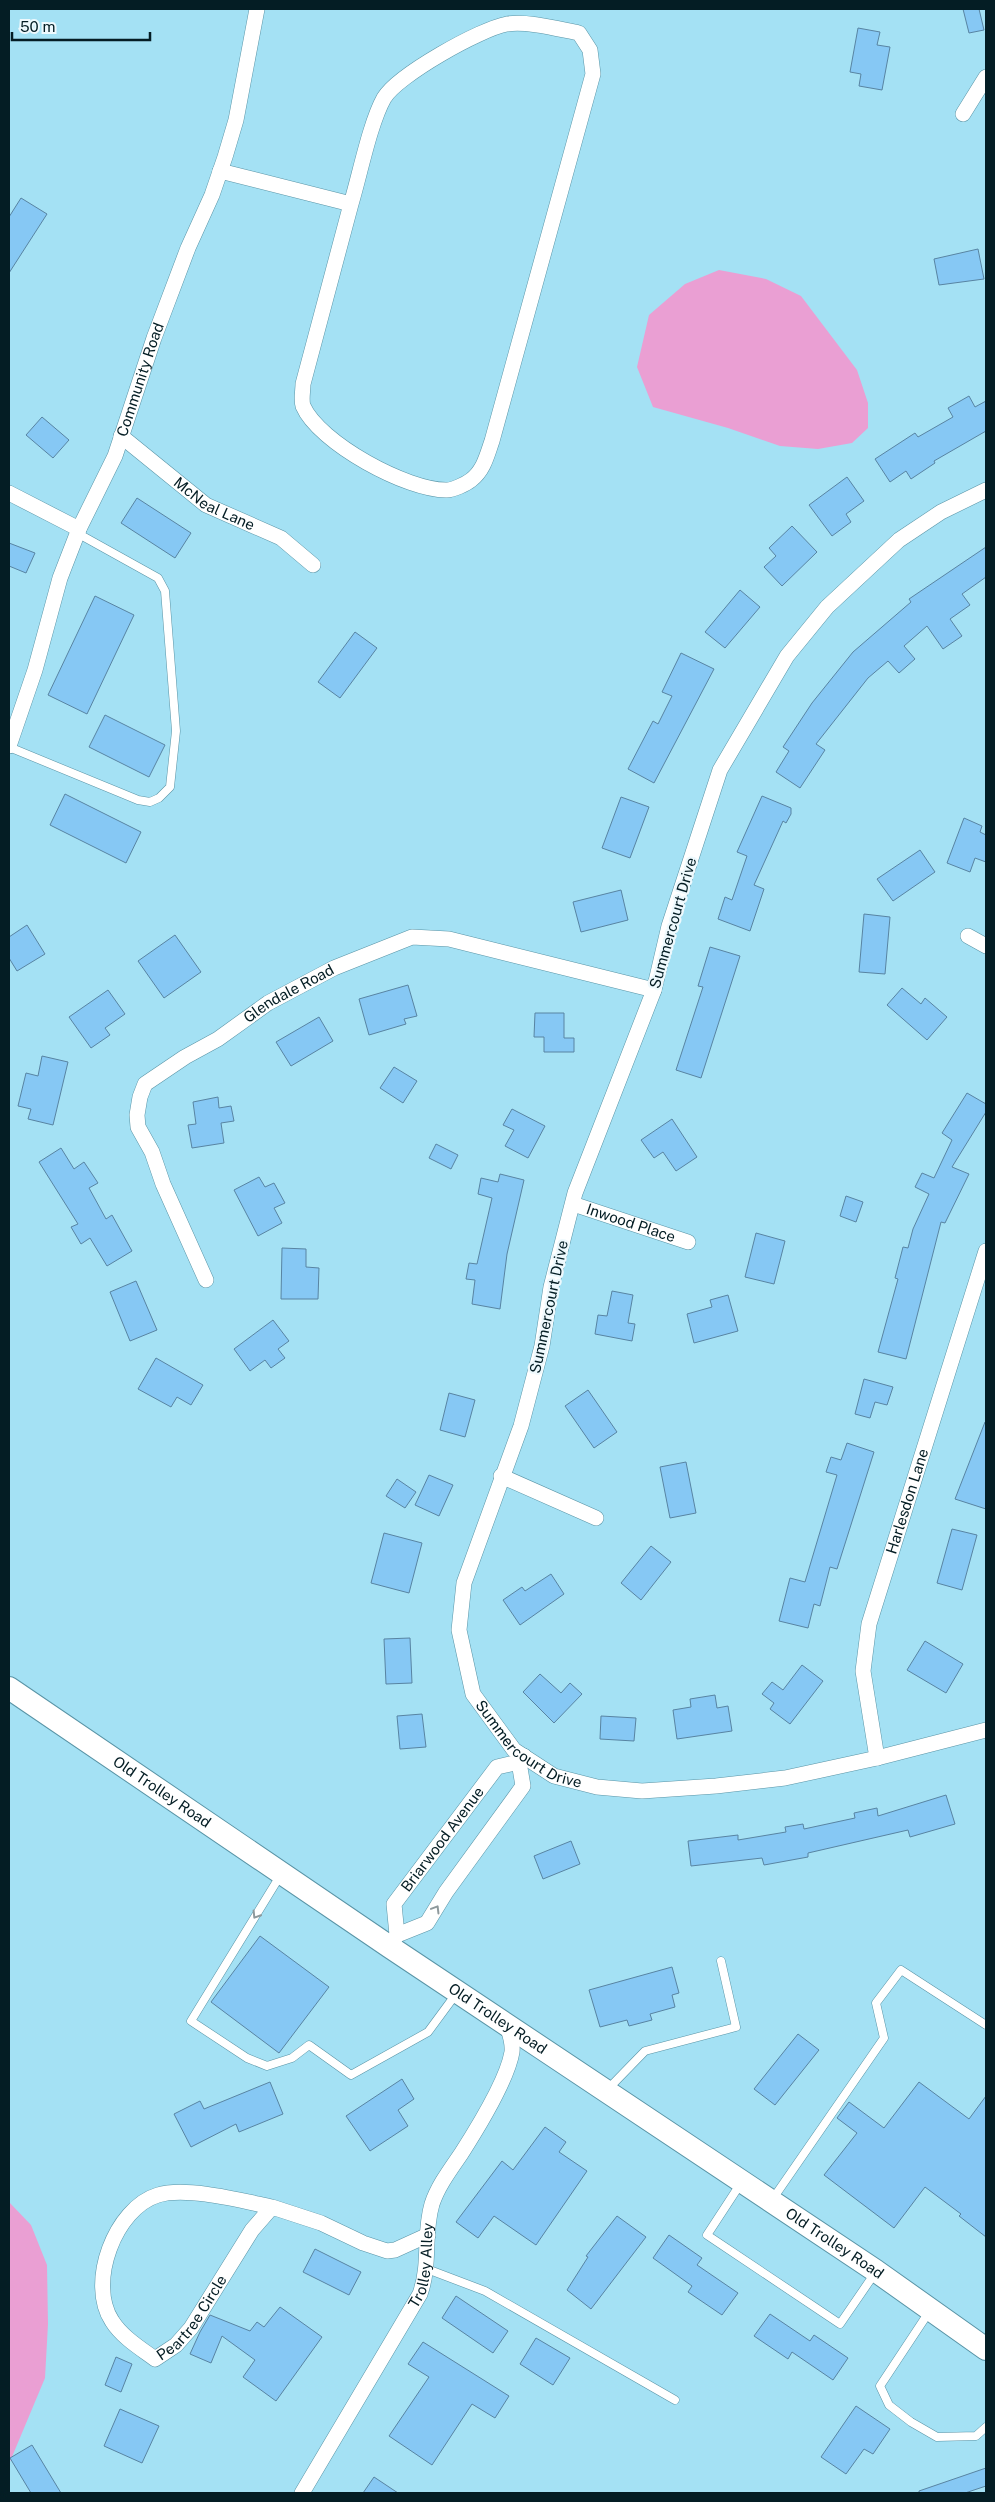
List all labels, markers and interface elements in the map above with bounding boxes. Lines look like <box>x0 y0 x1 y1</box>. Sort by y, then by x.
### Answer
scale bar <box>12 10 150 42</box>
text: 50 m <box>20 18 55 35</box>
street label: Community Road <box>113 320 167 439</box>
street label: McNeal Lane <box>171 473 257 533</box>
street label: Summercourt Drive <box>646 855 699 990</box>
street label: Glendale Road <box>240 961 337 1026</box>
street label: Inwood Place <box>584 1200 678 1245</box>
street label: Summercourt Drive <box>526 1239 571 1375</box>
street label: Harlesdon Lane <box>882 1446 931 1556</box>
street label: Summercourt Drive <box>472 1697 584 1791</box>
street label: Old Trolley Road <box>110 1752 214 1831</box>
street label: Briarwood Avenue <box>397 1783 487 1895</box>
one-way arrow <box>429 1906 439 1915</box>
one-way arrow <box>253 1910 263 1919</box>
street label: Old Trolley Road <box>446 1979 550 2057</box>
street label: Old Trolley Road <box>783 2204 887 2282</box>
street label: Trolley Alley <box>405 2222 436 2311</box>
street label: Peartree Circle <box>153 2272 230 2364</box>

